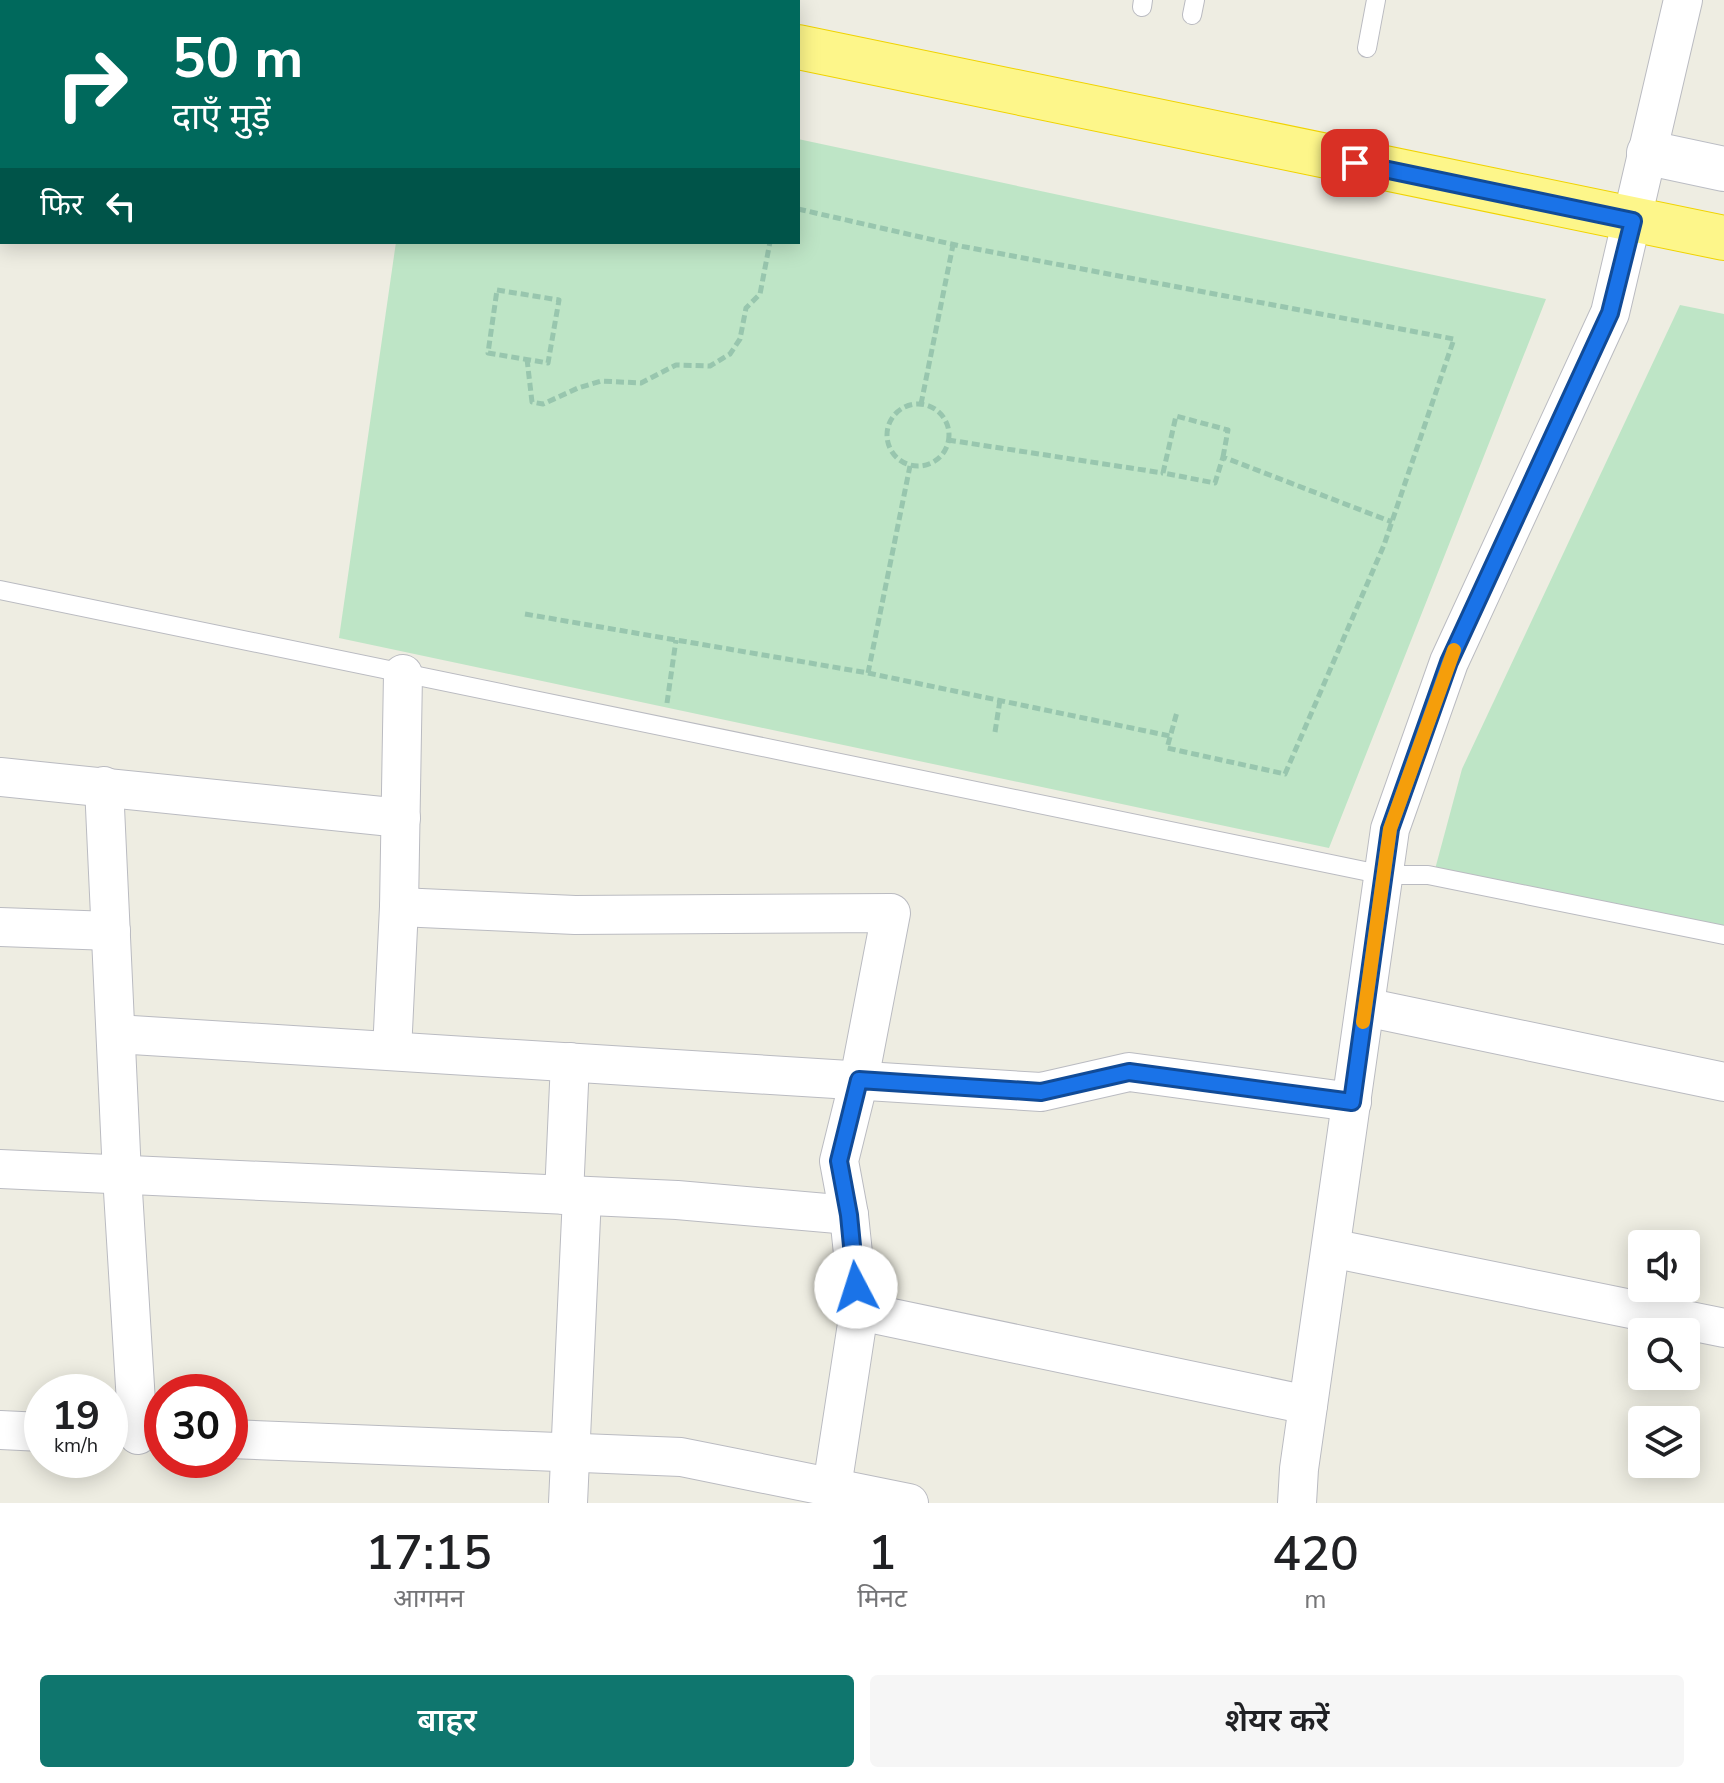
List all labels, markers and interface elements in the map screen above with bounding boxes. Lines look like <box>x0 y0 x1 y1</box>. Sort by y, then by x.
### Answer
text: 50 m <box>172 20 303 97</box>
icon: right <box>40 32 144 136</box>
text: दाएँ मुड़ें <box>172 93 270 142</box>
pin <box>1321 129 1389 197</box>
icon: arrive <box>1333 141 1377 185</box>
icon: left <box>99 184 143 228</box>
text: फिर <box>40 185 83 226</box>
map controls <box>1628 1230 1700 1478</box>
button: sound <box>1628 1230 1700 1302</box>
position arrow <box>814 1245 898 1329</box>
button: search <box>1628 1318 1700 1390</box>
speed limit sign: 30 <box>144 1374 248 1478</box>
text: 19 <box>52 1389 100 1443</box>
button: layers <box>1628 1406 1700 1478</box>
text: km/h <box>54 1432 98 1459</box>
text: 17:15 <box>365 1520 492 1586</box>
text: 1 <box>868 1520 896 1586</box>
text: 420 <box>1272 1521 1359 1587</box>
text: आगमन <box>393 1581 464 1616</box>
text: मिनट <box>857 1581 907 1616</box>
text: m <box>1304 1582 1327 1617</box>
button: बाहर <box>40 1675 854 1767</box>
button: शेयर करें <box>870 1675 1684 1767</box>

